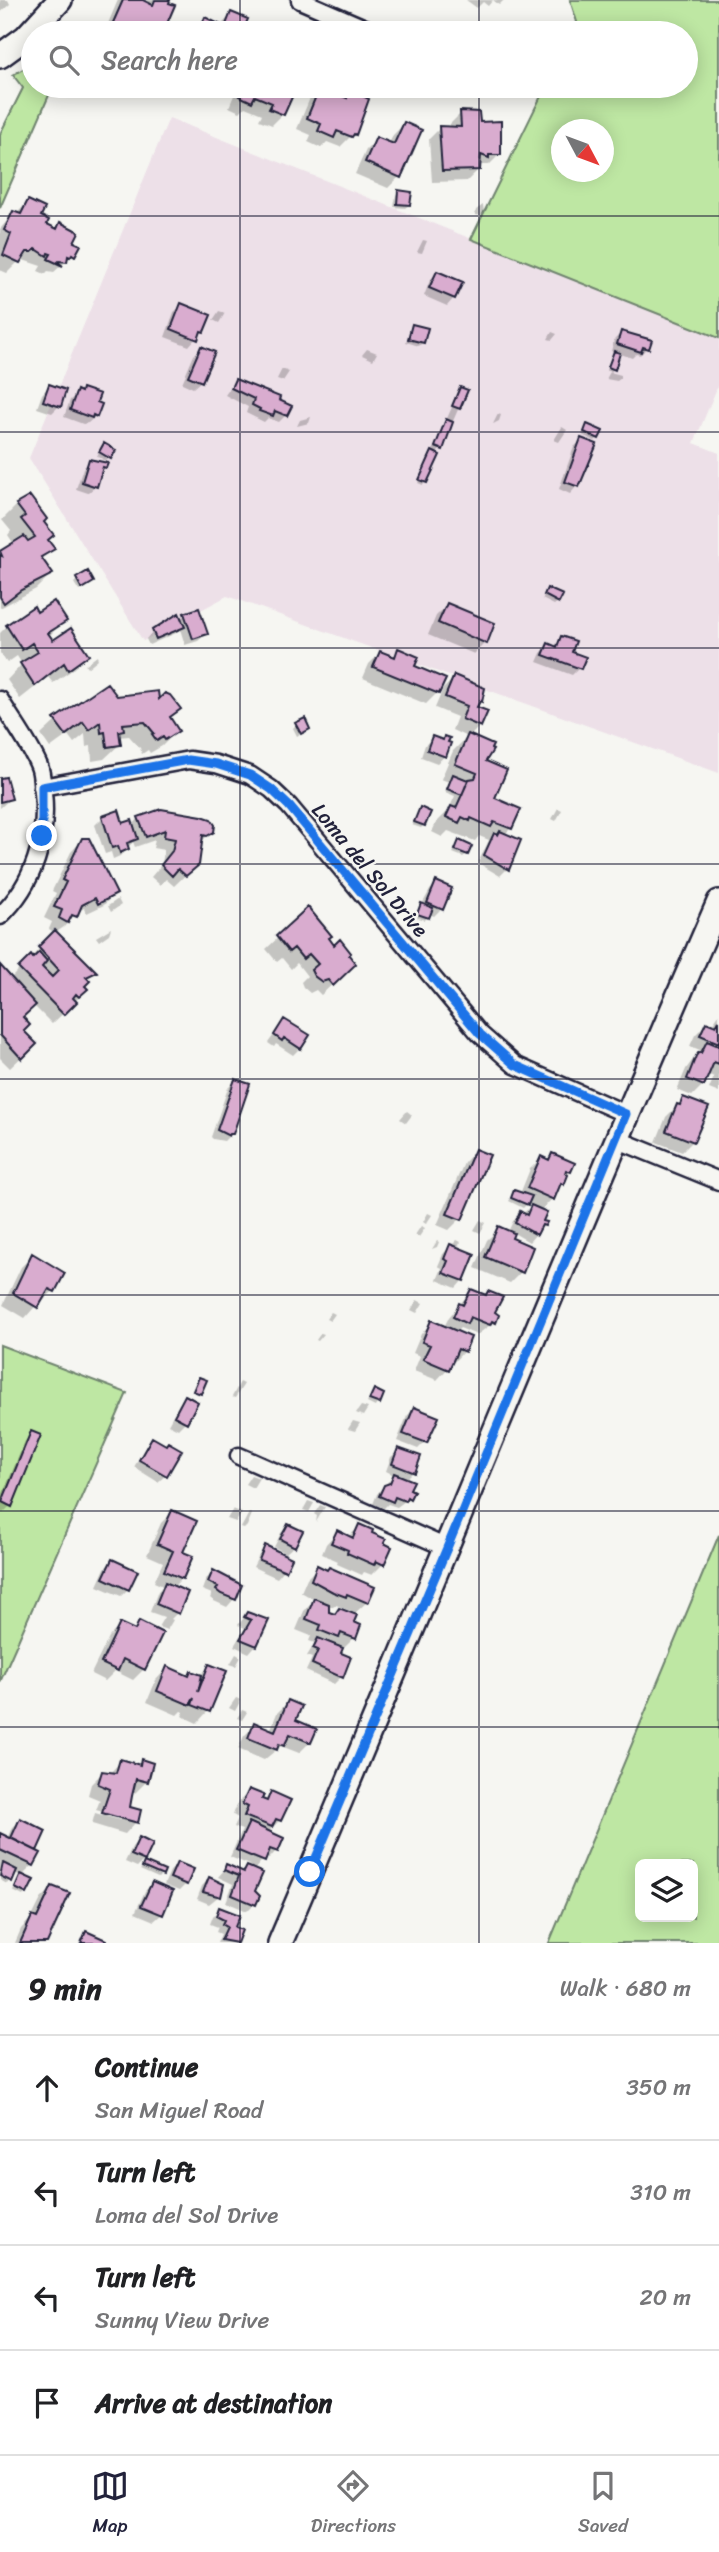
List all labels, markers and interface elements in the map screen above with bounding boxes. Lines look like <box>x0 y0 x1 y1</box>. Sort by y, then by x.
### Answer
search box <box>21 21 698 98</box>
text: Search here <box>101 37 238 83</box>
icon: search <box>45 41 83 79</box>
north arrow <box>551 119 614 182</box>
street label: Loma del Sol Drive <box>302 794 438 946</box>
route end <box>26 820 57 851</box>
route start <box>294 1856 325 1887</box>
map controls <box>635 1859 698 1922</box>
button: layers <box>635 1859 698 1922</box>
text: 9 min <box>28 1962 102 2016</box>
text: Walk · 680 m <box>560 1968 691 2009</box>
text: Continue <box>95 2044 198 2090</box>
text: 350 m <box>626 2067 691 2108</box>
icon: ahead <box>28 2069 66 2107</box>
text: San Miguel Road <box>95 2090 263 2131</box>
text: Turn left <box>95 2149 195 2195</box>
text: 310 m <box>630 2172 691 2213</box>
icon: left <box>28 2174 66 2212</box>
text: Loma del Sol Drive <box>95 2195 278 2236</box>
text: Turn left <box>95 2254 195 2300</box>
text: 20 m <box>640 2277 691 2318</box>
icon: left <box>28 2279 66 2317</box>
text: Sunny View Drive <box>95 2300 269 2341</box>
text: Arrive at destination <box>95 2380 332 2426</box>
icon: arrive <box>28 2384 66 2422</box>
tab: Map <box>91 2467 129 2542</box>
tab: Directions <box>311 2467 396 2542</box>
tab: Saved <box>578 2467 628 2542</box>

